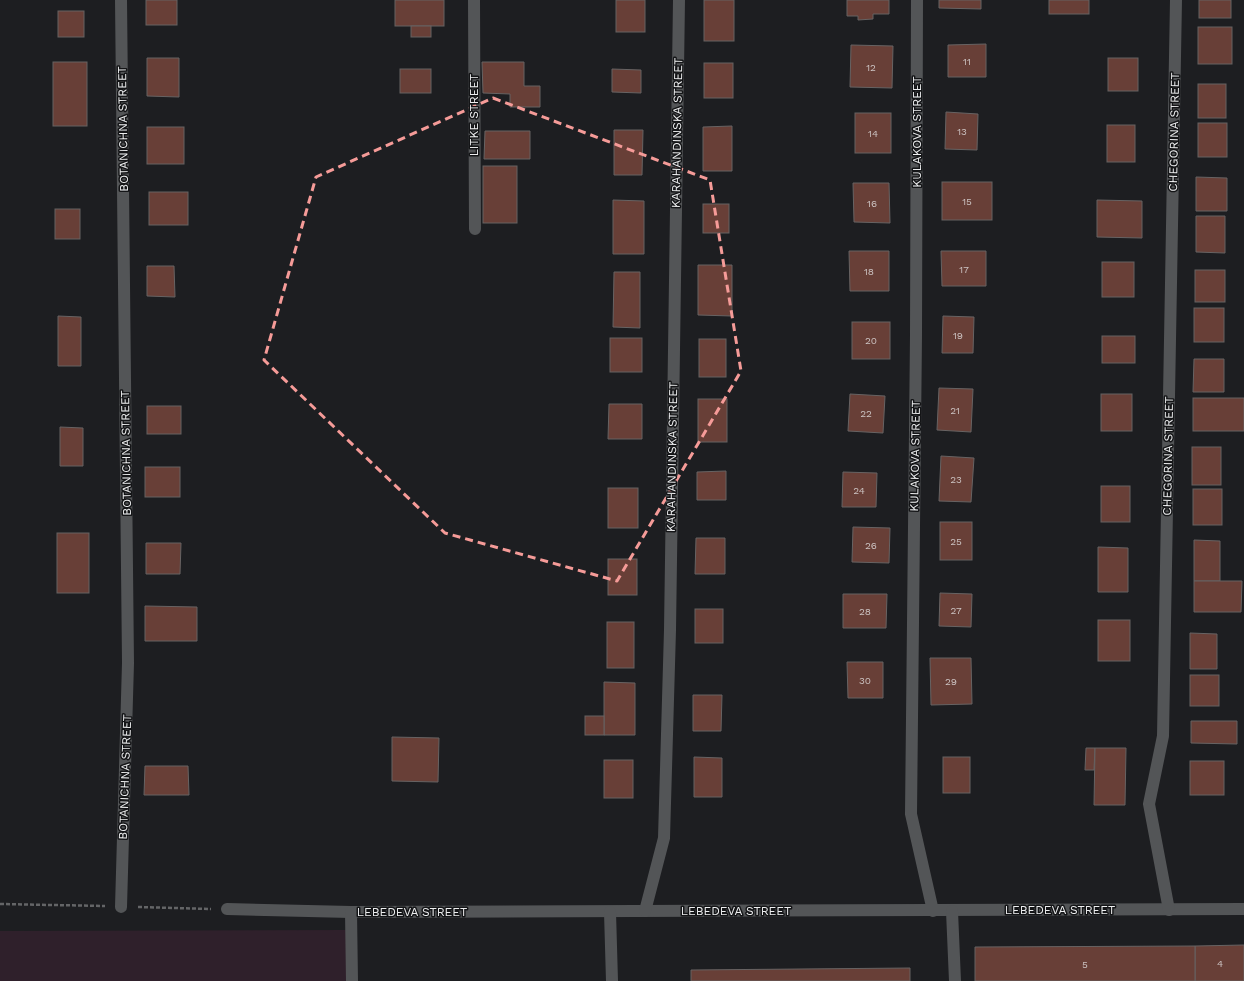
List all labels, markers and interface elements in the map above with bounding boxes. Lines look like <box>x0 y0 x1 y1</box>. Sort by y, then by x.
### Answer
house number: 11 <box>963 56 971 67</box>
street label: KARAHANDINSKA STREET <box>669 58 685 208</box>
house number: 12 <box>866 62 876 73</box>
street label: BOTANICHNA STREET <box>115 66 131 192</box>
street label: CHEGORINA STREET <box>1166 72 1182 192</box>
street label: LITKE STREET <box>467 74 481 156</box>
street label: KULAKOVA STREET <box>910 76 924 188</box>
house number: 13 <box>957 126 967 137</box>
house number: 14 <box>868 128 878 139</box>
house number: 15 <box>962 196 972 207</box>
house number: 16 <box>867 198 877 209</box>
house number: 17 <box>959 264 969 275</box>
house number: 18 <box>864 266 874 277</box>
house number: 19 <box>953 330 963 341</box>
house number: 20 <box>865 335 877 346</box>
street label: KARAHANDINSKA STREET <box>664 382 680 532</box>
street label: BOTANICHNA STREET <box>118 390 134 516</box>
street label: CHEGORINA STREET <box>1160 396 1176 516</box>
street label: KULAKOVA STREET <box>907 400 923 512</box>
house number: 21 <box>950 405 960 416</box>
house number: 22 <box>860 408 872 419</box>
house number: 23 <box>950 474 962 485</box>
house number: 24 <box>853 485 865 496</box>
house number: 25 <box>950 536 962 547</box>
house number: 26 <box>865 540 877 551</box>
house number: 27 <box>950 605 962 616</box>
house number: 28 <box>859 606 871 617</box>
house number: 30 <box>859 675 871 686</box>
house number: 29 <box>945 676 957 687</box>
street label: BOTANICHNA STREET <box>116 714 134 840</box>
street label: LEBEDEVA STREET <box>1005 903 1115 917</box>
street label: LEBEDEVA STREET <box>681 904 791 918</box>
street label: LEBEDEVA STREET <box>357 905 467 919</box>
house number: 4 <box>1217 958 1223 969</box>
house number: 5 <box>1082 959 1088 970</box>

